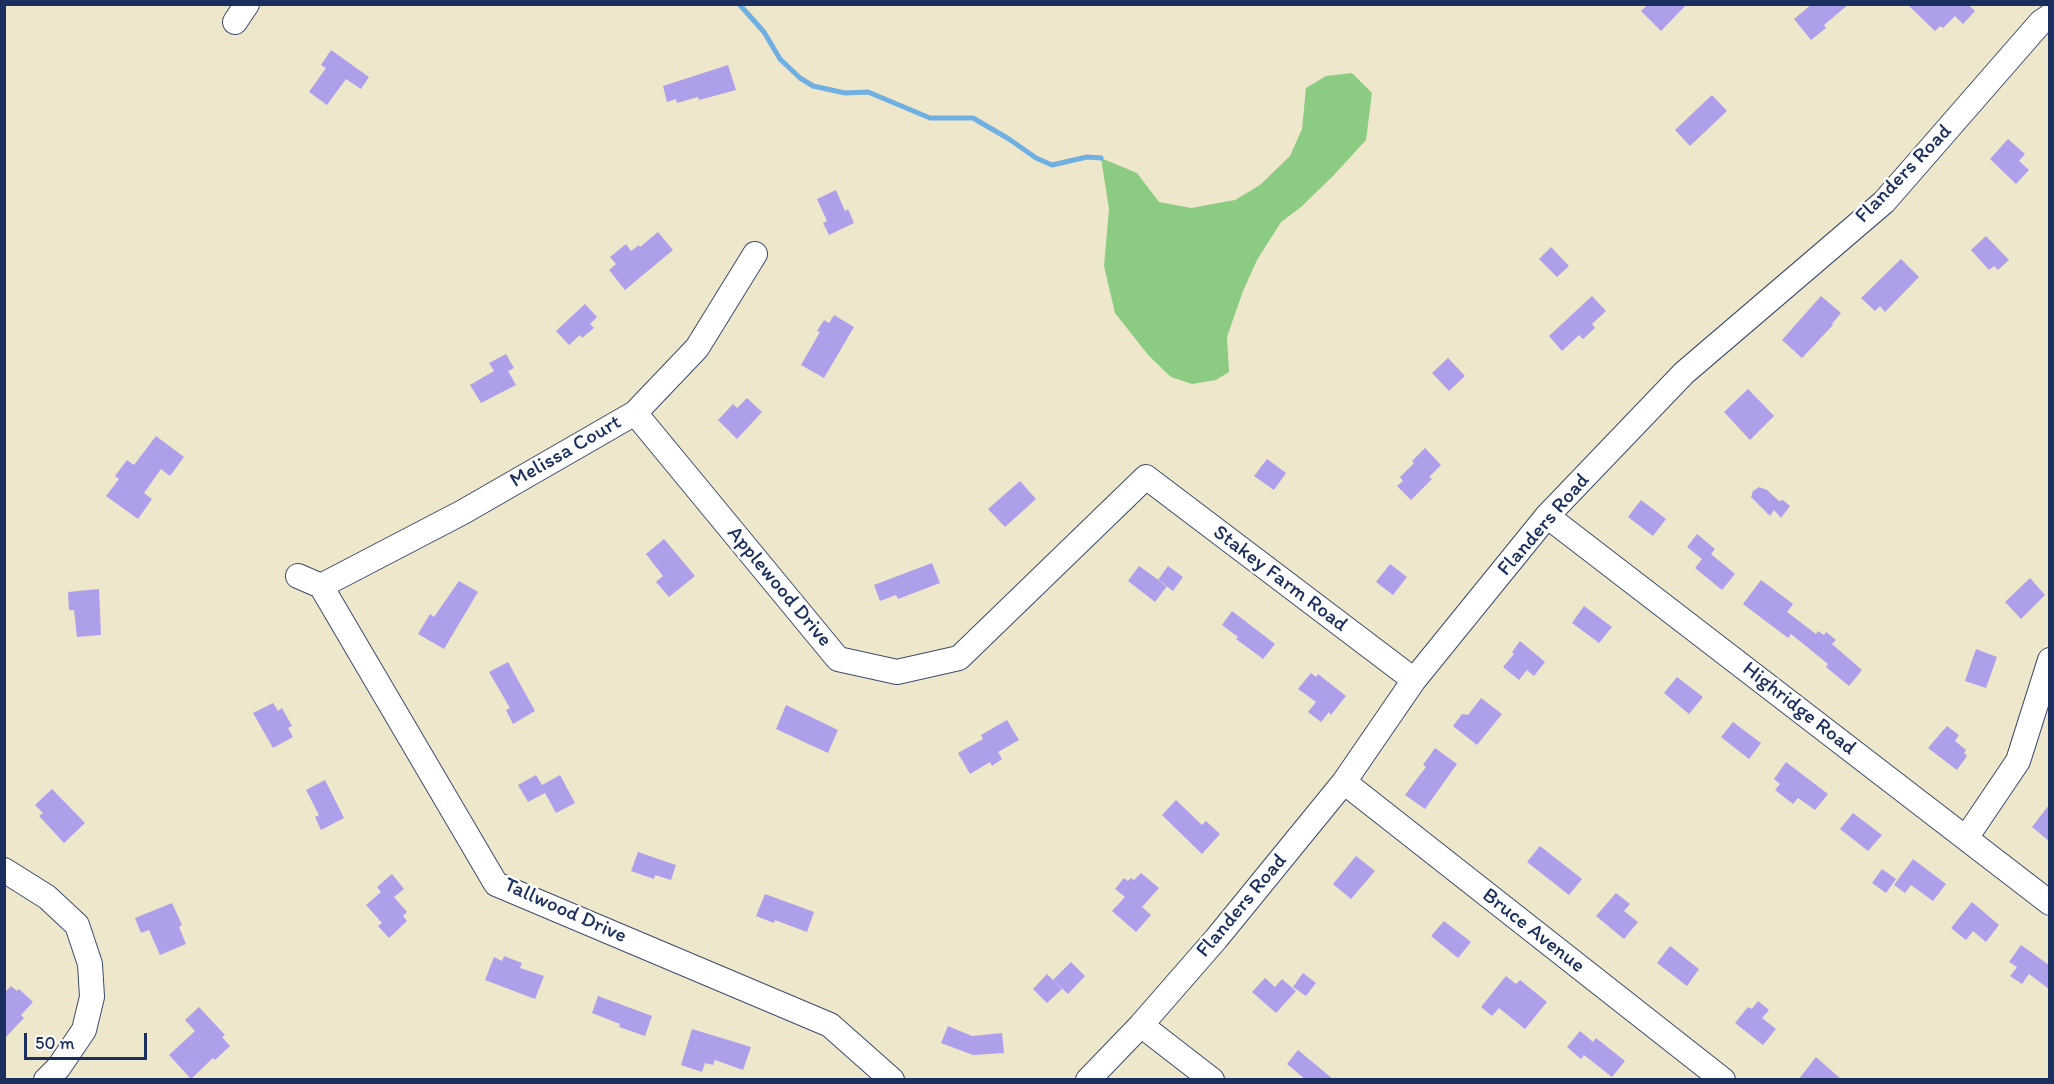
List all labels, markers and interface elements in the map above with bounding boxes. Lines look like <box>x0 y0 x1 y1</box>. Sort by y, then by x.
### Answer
street label: Flanders Road <box>1851 119 1957 229</box>
street label: Melissa Court <box>506 410 626 494</box>
street label: Flanders Road <box>1493 468 1595 582</box>
street label: Stakey Farm Road <box>1208 520 1352 638</box>
street label: Applewood Drive <box>721 522 837 652</box>
street label: Highridge Road <box>1737 657 1861 761</box>
street label: Flanders Road <box>1191 849 1293 963</box>
street label: Tallwood Drive <box>500 873 630 949</box>
street label: Bruce Avenue <box>1477 883 1589 979</box>
scale bar <box>27 1021 150 1059</box>
text: 50 m <box>35 1032 75 1054</box>

